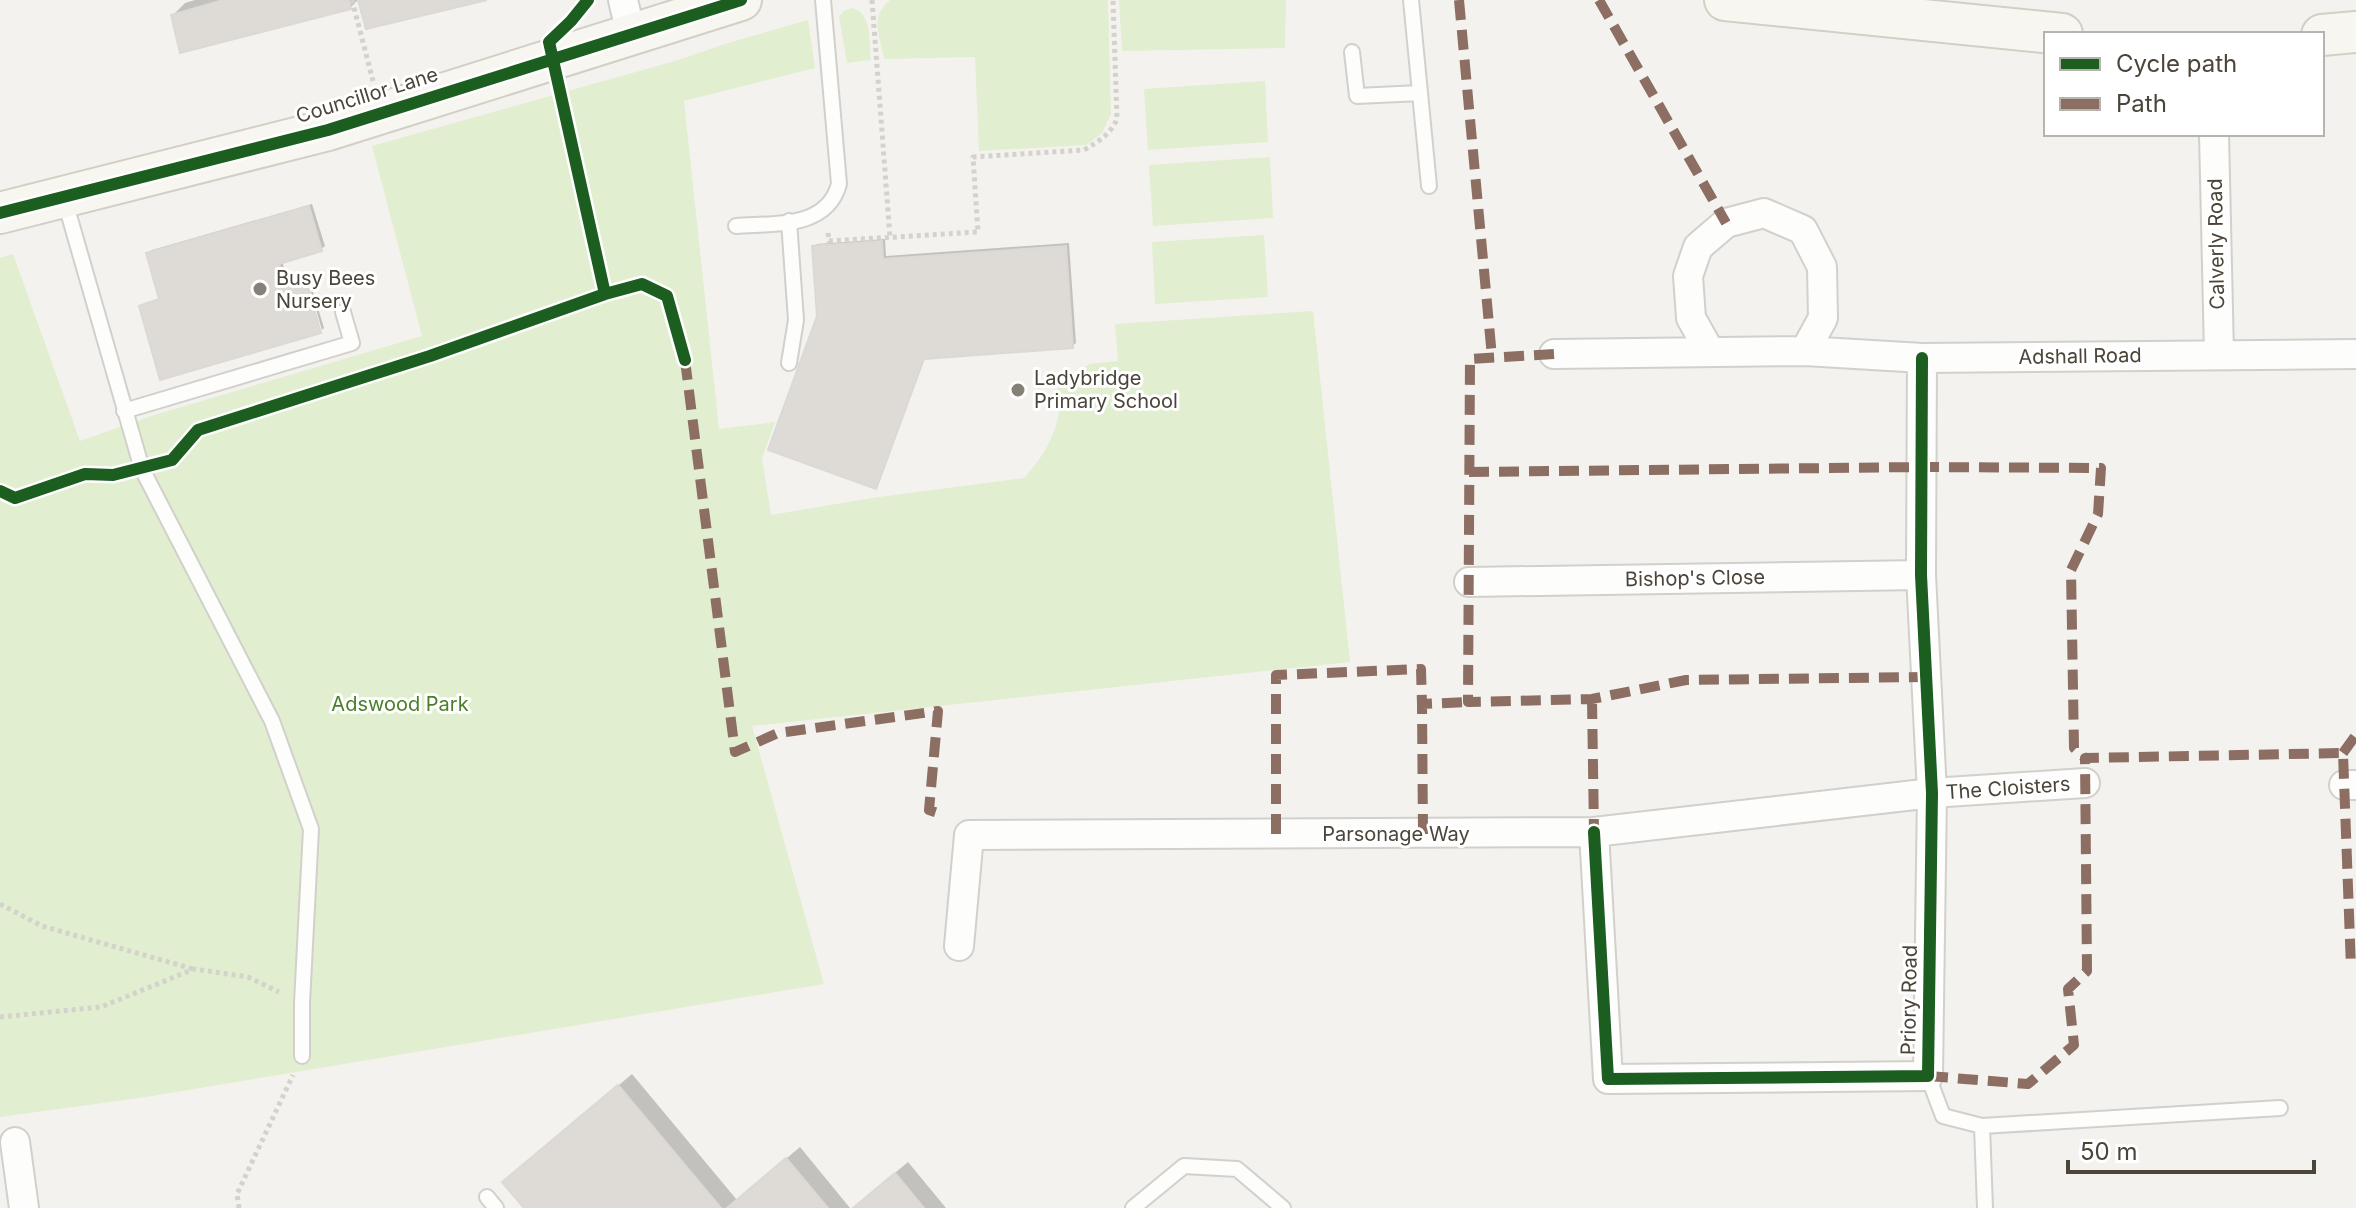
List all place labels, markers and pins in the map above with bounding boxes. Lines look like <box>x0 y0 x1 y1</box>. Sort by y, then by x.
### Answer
place label: Busy Bees Nursery <box>276 266 375 313</box>
marker: Busy Bees Nursery <box>251 280 269 298</box>
place label: Ladybridge Primary School <box>1034 366 1178 413</box>
marker: Ladybridge Primary School <box>1009 381 1027 399</box>

